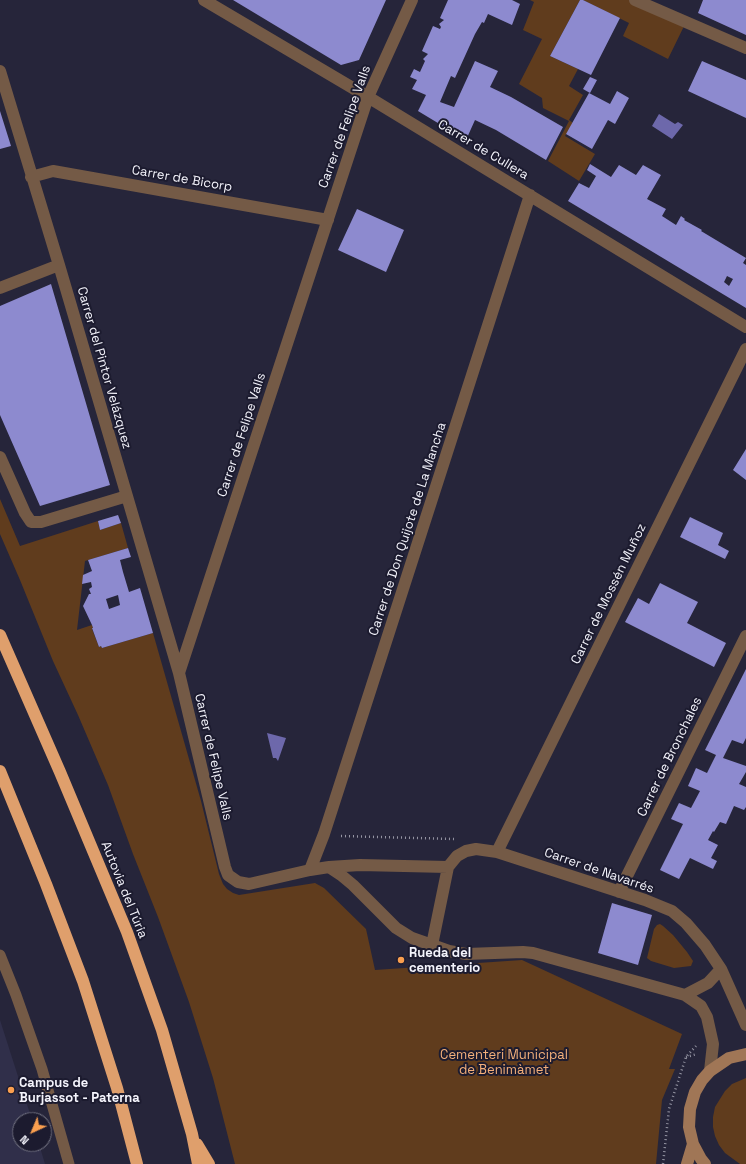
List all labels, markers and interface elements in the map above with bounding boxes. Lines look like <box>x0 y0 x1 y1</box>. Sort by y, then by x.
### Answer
street label: Carrer de Felipe Valls <box>316 64 374 190</box>
street label: Carrer de Cullera <box>435 117 531 183</box>
street label: Carrer de Bicorp <box>131 162 233 196</box>
street label: Carrer del Pintor Velázquez <box>73 285 135 451</box>
street label: Carrer de Felipe Valls <box>215 371 269 499</box>
street label: Carrer de Don Quijote de La Mancha <box>366 420 450 638</box>
street label: Carrer de Mossén Muñoz <box>568 521 650 667</box>
street label: Carrer de Felipe Valls <box>191 692 235 822</box>
street label: Carrer de Bronchales <box>634 695 706 819</box>
street label: Autovia del Túria <box>97 839 151 941</box>
street label: Carrer de Navarrés <box>542 845 656 897</box>
place label: Rueda del cementerio <box>409 945 480 976</box>
marker: Rueda del cementerio <box>396 955 406 965</box>
park label: Cementeri Municipal de Benimàmet <box>440 1047 568 1078</box>
place label: Campus de Burjassot - Paterna <box>19 1075 140 1106</box>
marker: Campus de Burjassot - Paterna <box>6 1085 16 1095</box>
north arrow <box>12 1112 52 1152</box>
text: N <box>17 1132 32 1148</box>

